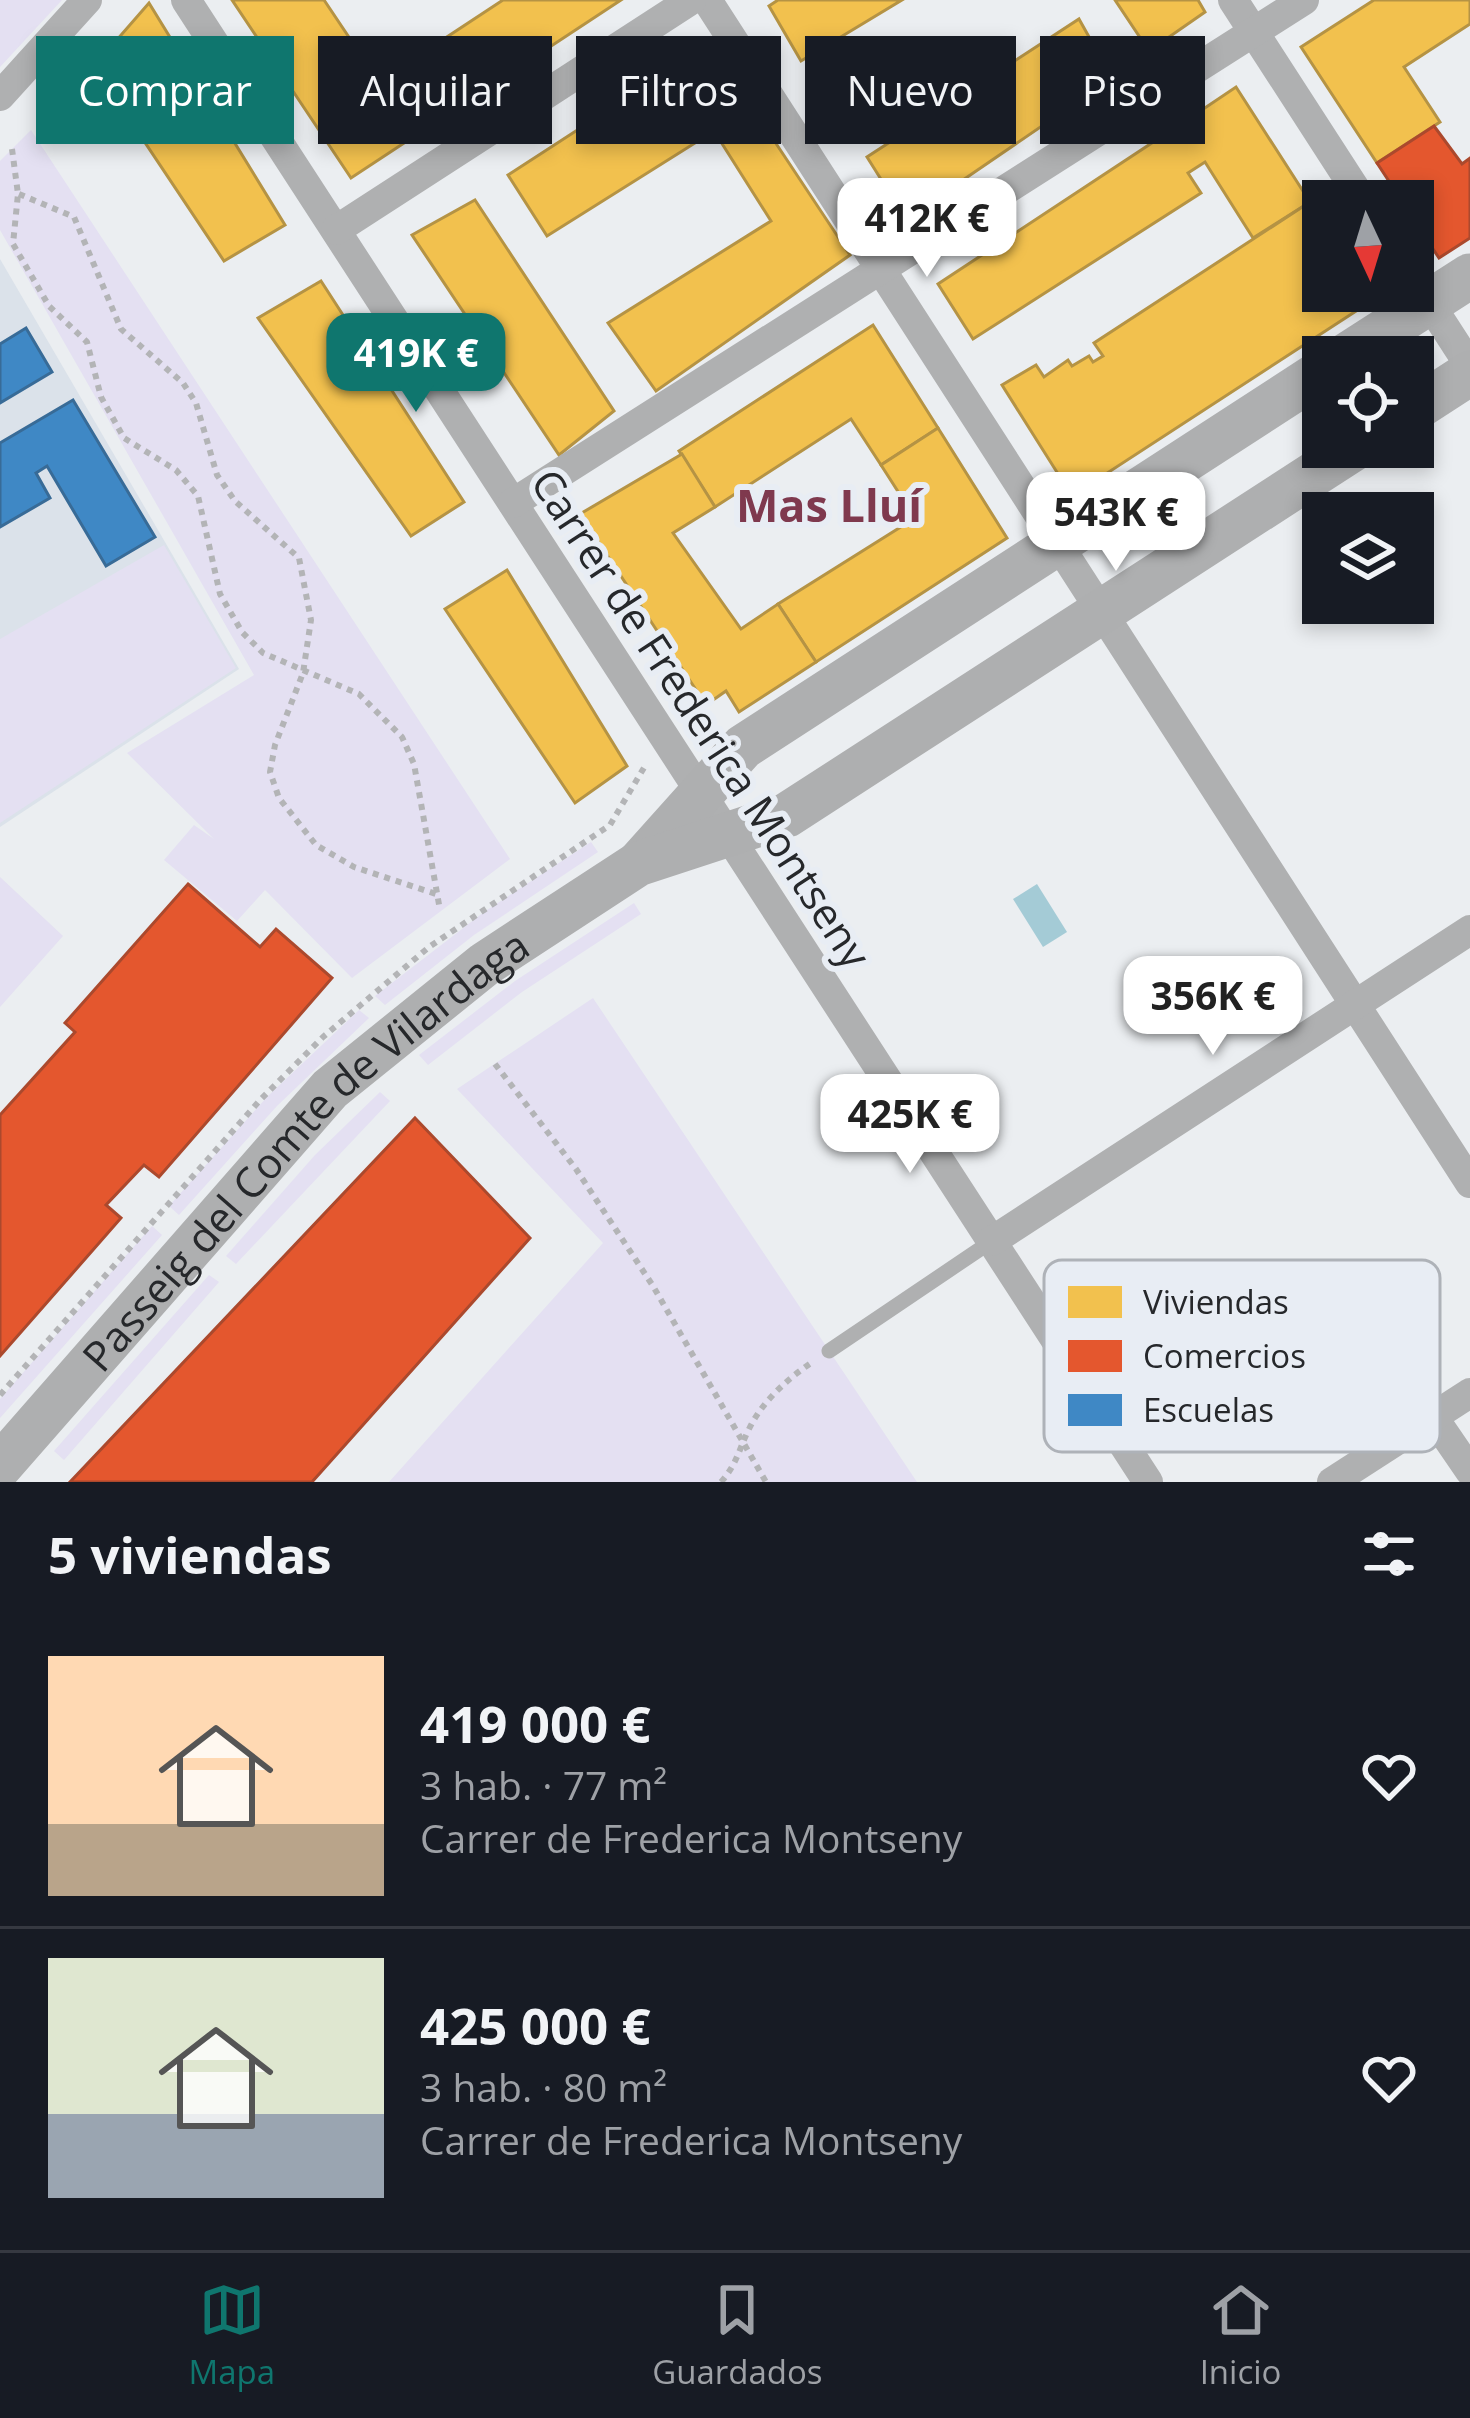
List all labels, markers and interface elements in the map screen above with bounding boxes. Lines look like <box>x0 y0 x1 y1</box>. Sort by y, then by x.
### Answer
chip: Comprar <box>36 36 294 144</box>
chip: Alquilar <box>318 36 552 144</box>
chip: Filtros <box>576 36 781 144</box>
chip: Nuevo <box>805 36 1016 144</box>
chip: Piso <box>1040 36 1205 144</box>
pin: 412K € <box>829 178 1025 280</box>
north arrow <box>1302 180 1434 312</box>
map controls <box>1302 180 1434 624</box>
text: 412K € <box>864 190 990 243</box>
pin: 419K € <box>318 313 514 415</box>
text: 419K € <box>353 325 479 378</box>
button: locate <box>1302 336 1434 468</box>
street label: Carrer de Frederica Montseny <box>519 458 885 979</box>
pin: 543K € <box>1018 472 1214 574</box>
district label: Mas Lluí <box>736 474 924 535</box>
text: 543K € <box>1053 484 1179 537</box>
button: layers <box>1302 492 1434 624</box>
street label: Passeig del Comte de Vilardaga <box>68 915 539 1382</box>
pin: 356K € <box>1115 956 1311 1058</box>
text: 356K € <box>1150 968 1276 1021</box>
pin: 425K € <box>812 1074 1008 1176</box>
text: 425K € <box>847 1086 973 1139</box>
legend <box>1044 1260 1440 1452</box>
text: Viviendas <box>1143 1279 1289 1324</box>
text: Comercios <box>1143 1333 1306 1378</box>
text: Escuelas <box>1143 1387 1274 1432</box>
text: 5 viviendas <box>48 1519 332 1589</box>
icon: filters <box>1356 1521 1422 1587</box>
text: 419 000 € <box>420 1688 651 1758</box>
icon: home <box>144 1704 288 1848</box>
icon: heart <box>1356 1743 1422 1809</box>
text: 3 hab. · 77 m² <box>420 1758 667 1811</box>
text: Carrer de Frederica Montseny <box>420 1811 962 1864</box>
text: 425 000 € <box>420 1990 651 2060</box>
icon: home <box>144 2006 288 2150</box>
icon: heart <box>1356 2045 1422 2111</box>
text: 3 hab. · 80 m² <box>420 2060 667 2113</box>
text: Carrer de Frederica Montseny <box>420 2113 962 2166</box>
tab: Mapa <box>189 2277 275 2394</box>
tab: Guardados <box>652 2277 823 2394</box>
tab: Inicio <box>1200 2277 1281 2394</box>

